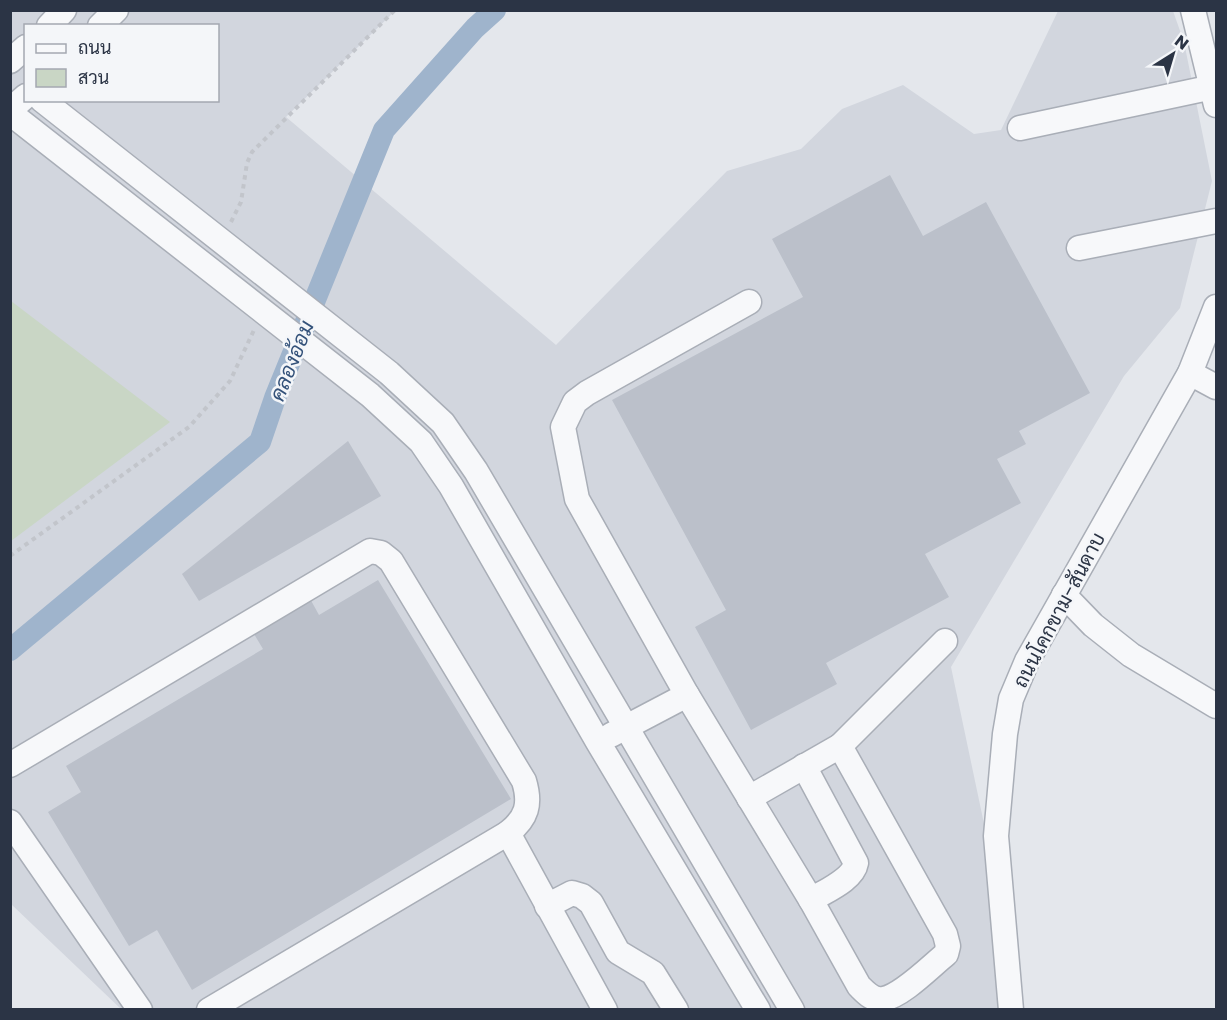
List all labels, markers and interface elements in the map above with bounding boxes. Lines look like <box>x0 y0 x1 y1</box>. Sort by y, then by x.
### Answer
legend <box>24 24 219 102</box>
north arrow <box>1143 24 1203 84</box>
text: N <box>1170 30 1193 55</box>
text: ถนน <box>78 35 111 60</box>
text: สวน <box>78 65 109 90</box>
water label: คลองอ้อม <box>262 316 321 405</box>
street label: ถนนโคกขาม-สันดาบ <box>1006 528 1112 692</box>

